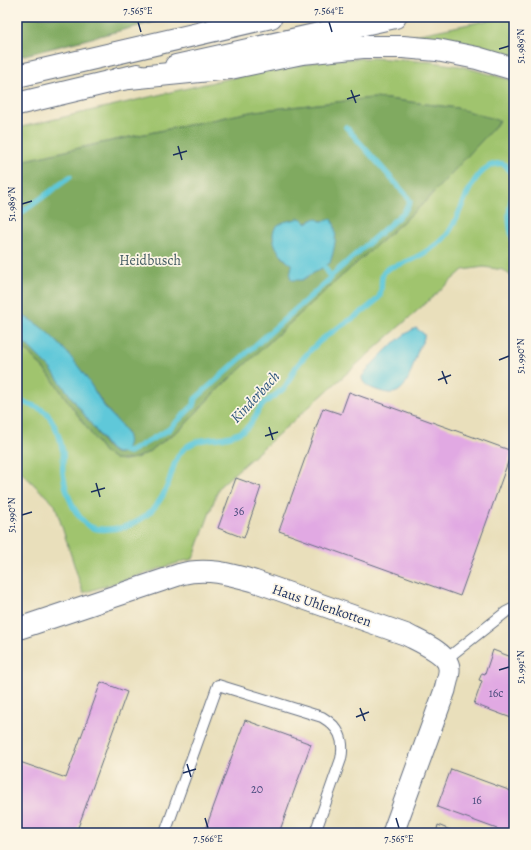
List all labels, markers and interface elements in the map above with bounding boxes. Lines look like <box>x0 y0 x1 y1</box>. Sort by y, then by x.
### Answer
text: 7.565°E <box>123 4 153 17</box>
text: 7.564°E <box>314 4 344 17</box>
text: 51.989°N <box>514 29 527 63</box>
text: 51.989°N <box>5 187 18 221</box>
park label: Heidbusch <box>119 251 181 270</box>
text: 51.990°N <box>514 338 527 374</box>
water label: Kinderbach <box>226 367 284 427</box>
text: 51.990°N <box>5 497 18 533</box>
house number: 36 <box>234 503 245 519</box>
street label: Haus Uhlenkotten <box>270 580 374 631</box>
text: 51.991°N <box>514 650 527 684</box>
house number: 16c <box>489 685 503 701</box>
house number: 20 <box>251 781 263 797</box>
house number: 16 <box>472 792 482 808</box>
text: 7.566°E <box>193 832 223 845</box>
text: 7.565°E <box>384 832 414 845</box>

